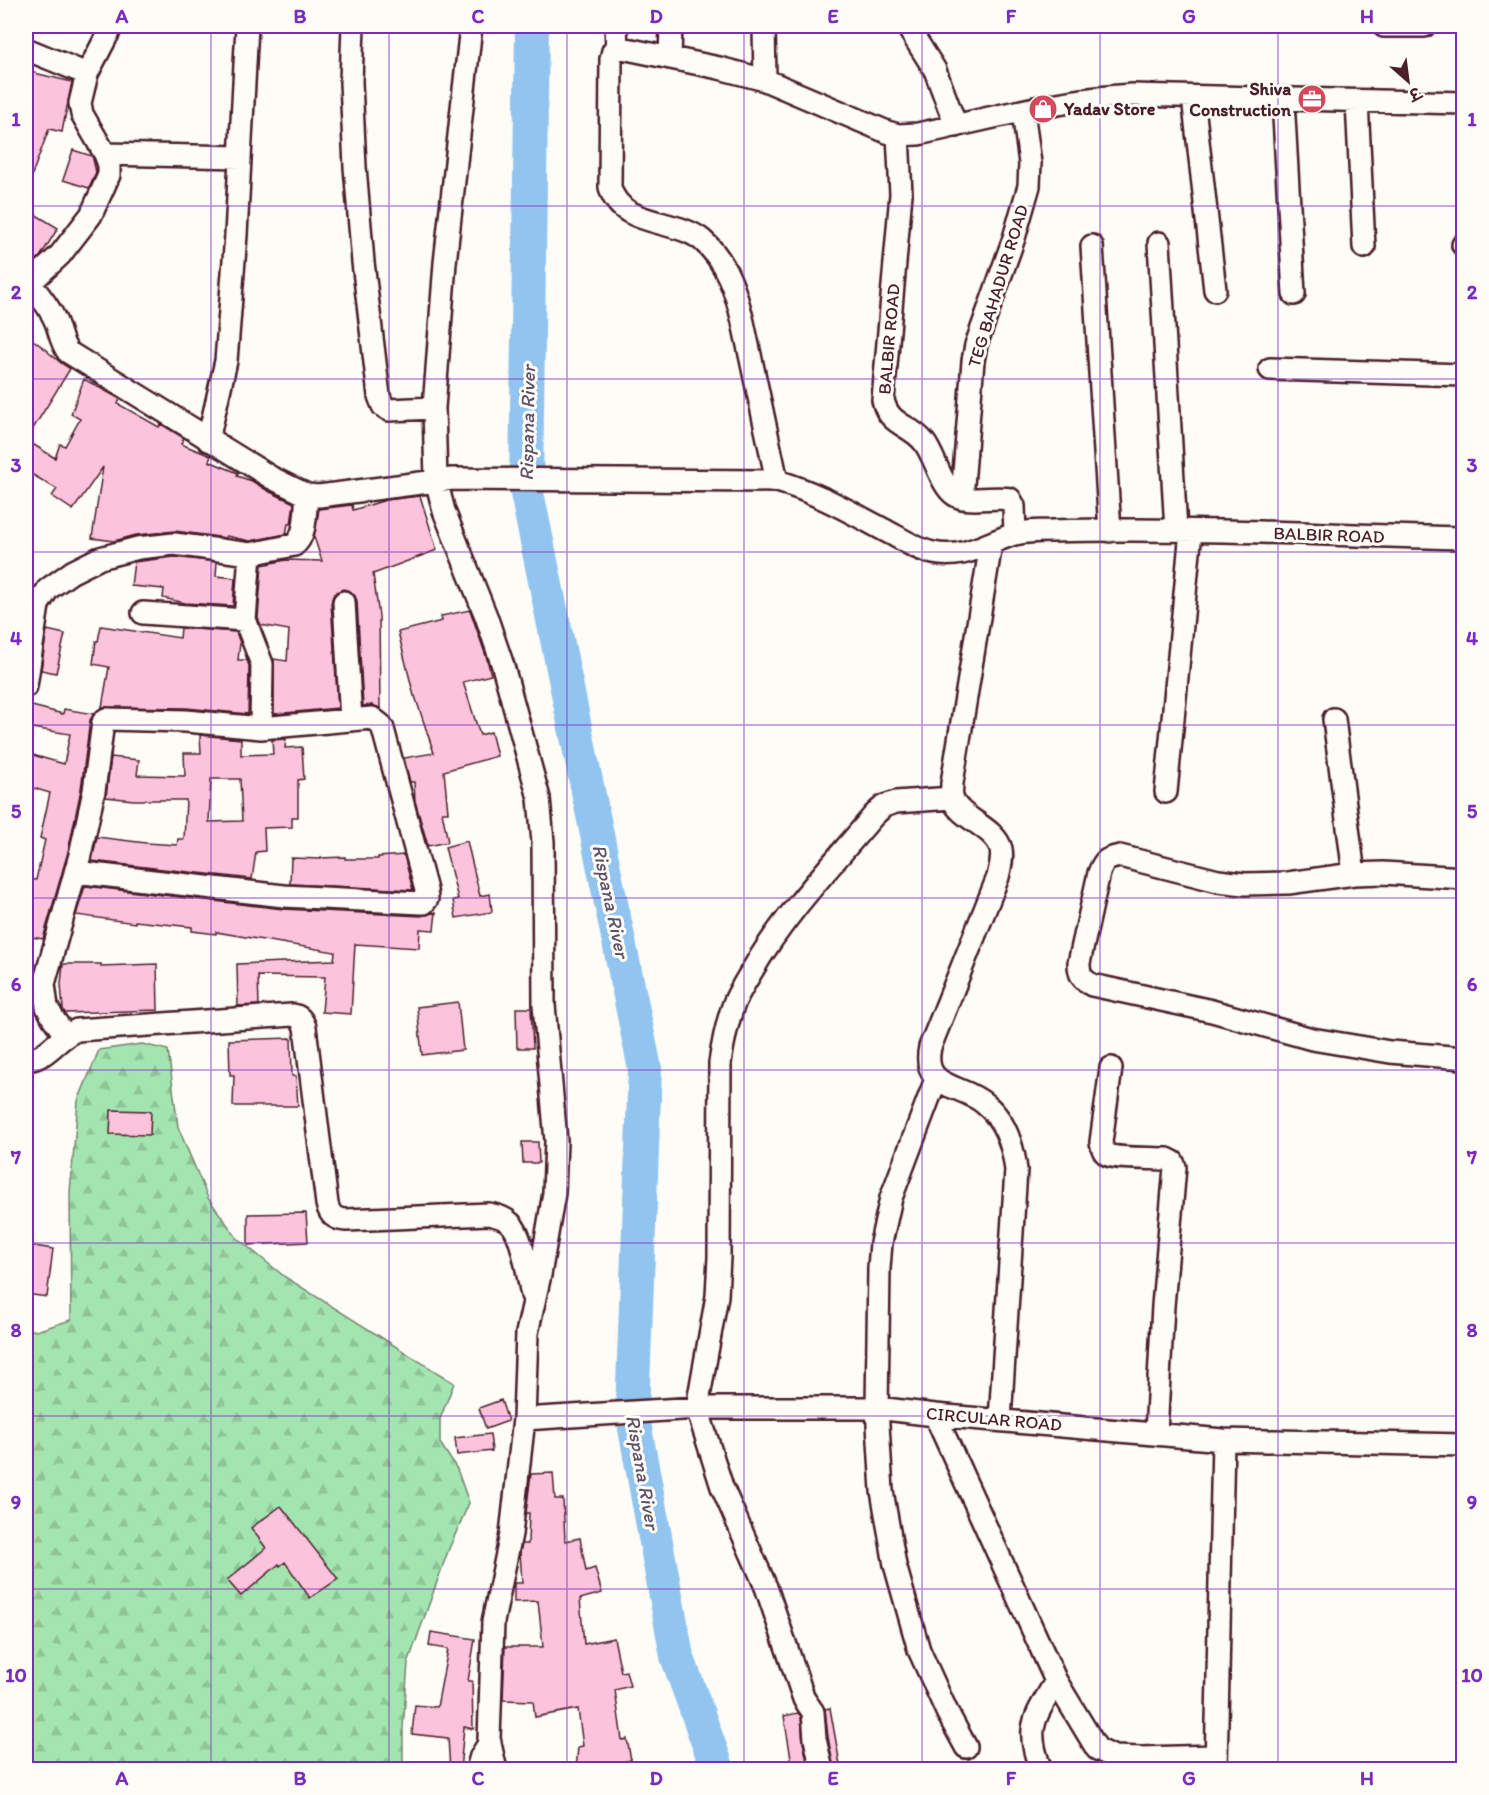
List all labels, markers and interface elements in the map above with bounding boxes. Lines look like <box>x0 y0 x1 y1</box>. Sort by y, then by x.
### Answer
text: A <box>115 4 129 28</box>
text: B <box>294 4 307 28</box>
text: C <box>472 4 485 28</box>
text: D <box>649 4 663 28</box>
text: E <box>827 4 839 28</box>
text: F <box>1006 4 1017 28</box>
text: G <box>1182 4 1196 28</box>
text: H <box>1360 4 1374 28</box>
north arrow <box>1378 51 1438 111</box>
place label: Shiva Construction <box>1189 78 1292 121</box>
text: उ <box>1404 82 1426 105</box>
office icon: Shiva Construction <box>1296 83 1328 115</box>
shop icon: Yadav Store <box>1027 93 1059 125</box>
place label: Yadav Store <box>1063 98 1156 120</box>
text: 1 <box>11 107 21 131</box>
text: 1 <box>1467 107 1477 131</box>
street label: TEG BAHADUR ROAD <box>963 202 1033 370</box>
text: 2 <box>11 280 22 304</box>
text: 2 <box>1467 280 1478 304</box>
street label: BALBIR ROAD <box>873 283 905 395</box>
water label: Rispana River <box>514 363 540 481</box>
text: 3 <box>11 453 22 477</box>
text: 3 <box>1467 453 1478 477</box>
street label: BALBIR ROAD <box>1273 522 1385 548</box>
text: 4 <box>10 626 22 650</box>
text: 4 <box>1466 626 1478 650</box>
text: 5 <box>11 799 22 823</box>
text: 5 <box>1467 799 1478 823</box>
water label: Rispana River <box>587 842 635 962</box>
text: 6 <box>11 972 22 996</box>
text: 6 <box>1467 972 1478 996</box>
text: 7 <box>10 1145 21 1169</box>
text: 7 <box>1466 1145 1477 1169</box>
text: 8 <box>11 1318 22 1342</box>
text: 8 <box>1467 1318 1478 1342</box>
street label: CIRCULAR ROAD <box>925 1402 1063 1436</box>
water label: Rispana River <box>621 1413 665 1533</box>
text: 9 <box>11 1490 21 1514</box>
text: 9 <box>1467 1490 1477 1514</box>
text: 10 <box>5 1663 27 1687</box>
text: 10 <box>1461 1663 1483 1687</box>
text: A <box>115 1766 129 1790</box>
text: B <box>294 1766 307 1790</box>
text: C <box>472 1766 485 1790</box>
text: D <box>649 1766 663 1790</box>
text: E <box>827 1766 839 1790</box>
text: F <box>1006 1766 1017 1790</box>
text: G <box>1182 1766 1196 1790</box>
text: H <box>1360 1766 1374 1790</box>

